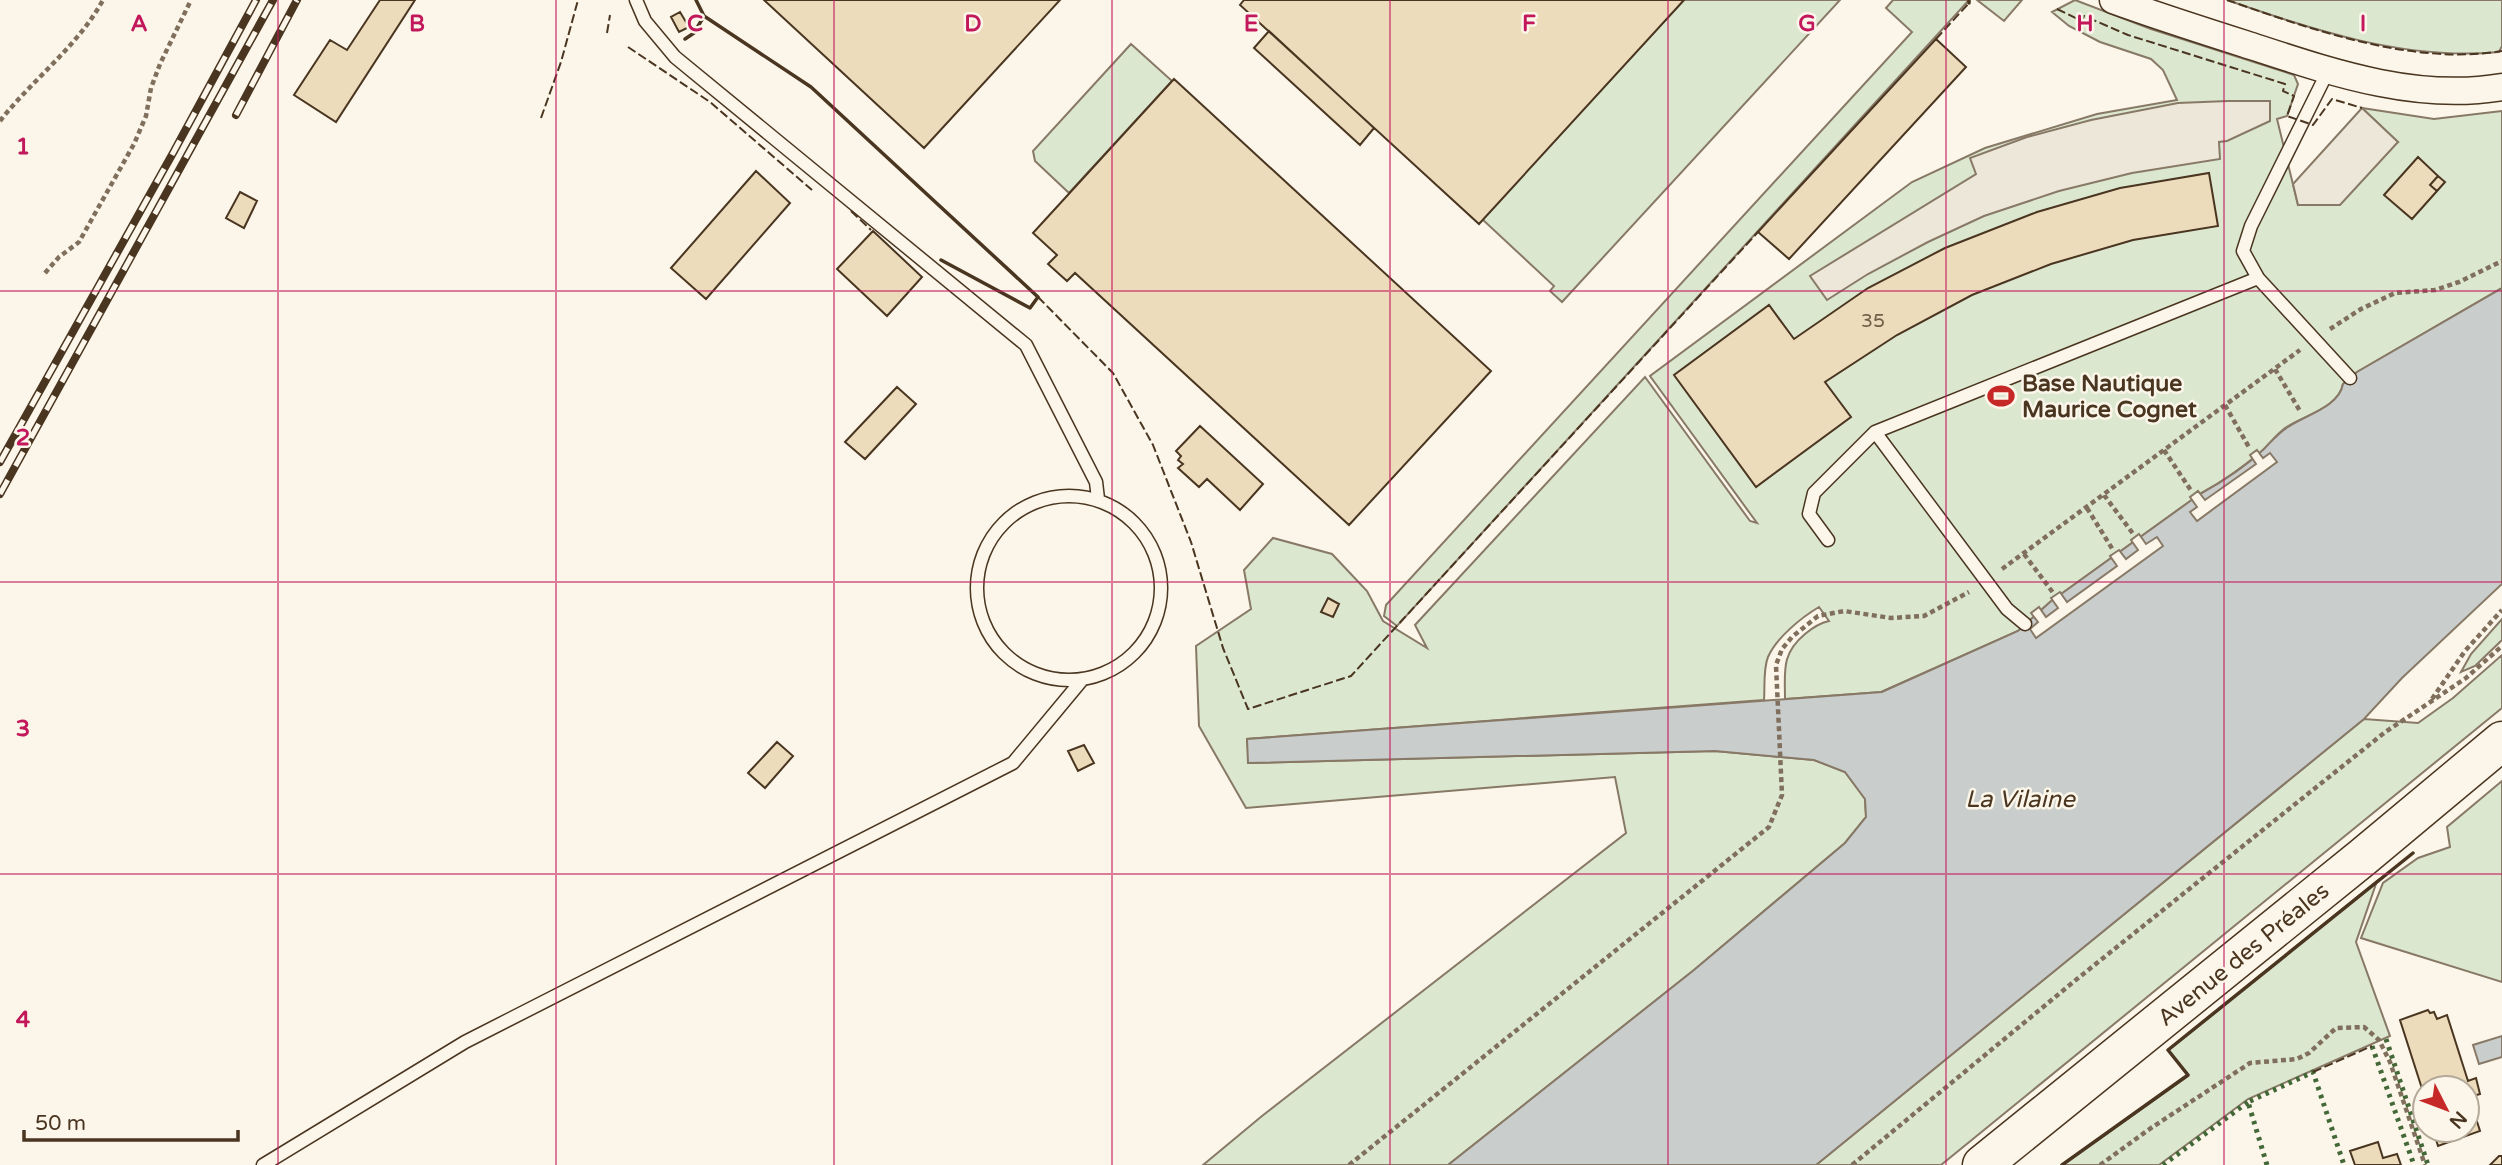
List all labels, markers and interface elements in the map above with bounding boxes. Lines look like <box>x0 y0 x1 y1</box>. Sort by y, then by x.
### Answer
text: A <box>130 10 148 38</box>
text: B <box>409 10 425 38</box>
text: C <box>687 10 703 38</box>
text: D <box>964 10 982 38</box>
text: E <box>1244 10 1258 38</box>
text: F <box>1522 10 1536 38</box>
text: G <box>1798 10 1816 38</box>
text: H <box>2076 10 2094 38</box>
text: I <box>2360 10 2366 38</box>
text: 1 <box>16 133 30 161</box>
house number: 35 <box>1861 310 1885 332</box>
place label: Base Nautique Maurice Cognet <box>2022 370 2197 424</box>
sports icon: Base Nautique Maurice Cognet <box>1986 381 2016 411</box>
text: 2 <box>16 424 30 452</box>
text: 3 <box>16 715 30 743</box>
water label: La Vilaine <box>1965 785 2076 814</box>
street label: Avenue des Préales <box>2152 877 2335 1032</box>
text: 4 <box>16 1006 31 1034</box>
north arrow <box>2411 1074 2481 1144</box>
scale bar <box>24 1098 238 1142</box>
text: N <box>2445 1107 2471 1133</box>
text: 50 m <box>35 1111 86 1136</box>

